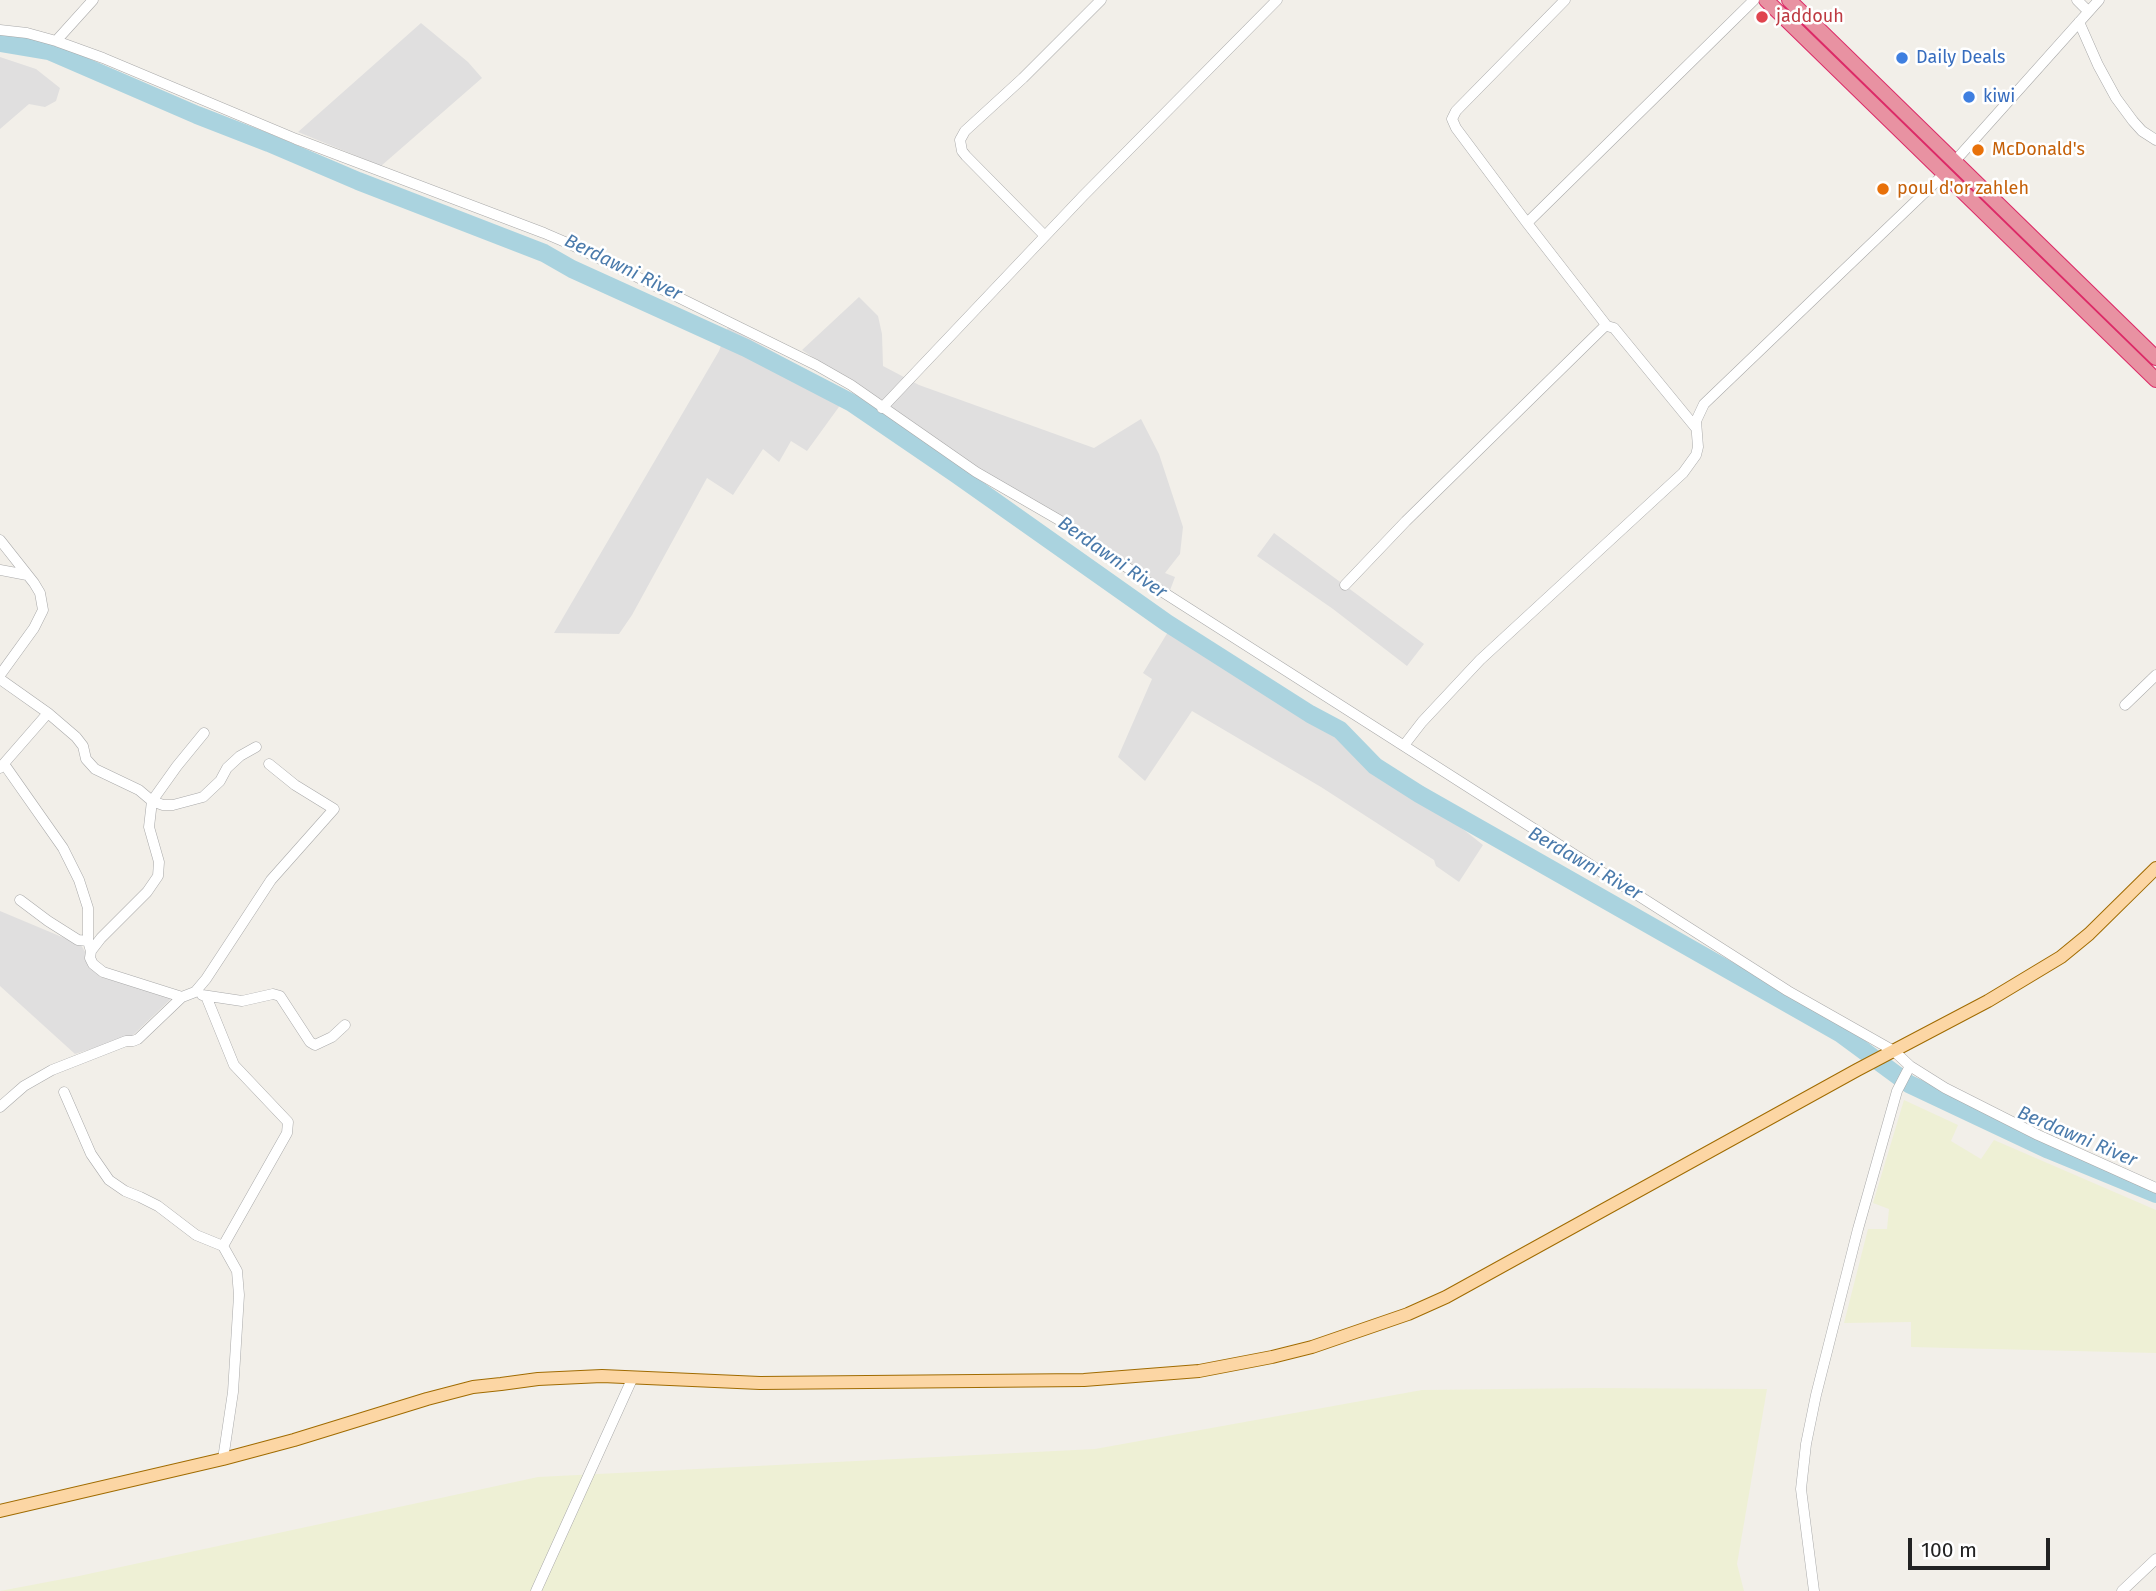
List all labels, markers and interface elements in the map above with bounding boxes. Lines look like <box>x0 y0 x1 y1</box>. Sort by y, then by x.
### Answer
place label: jaddouh <box>1776 6 1844 28</box>
marker: jaddouh <box>1754 9 1770 25</box>
place label: Daily Deals <box>1916 47 2006 69</box>
marker: Daily Deals <box>1894 50 1910 66</box>
place label: kiwi <box>1983 86 2015 108</box>
marker: kiwi <box>1961 89 1977 105</box>
place label: McDonald's <box>1992 139 2085 161</box>
marker: McDonald's <box>1970 142 1986 158</box>
place label: poul d'or zahleh <box>1897 178 2029 200</box>
marker: poul d'or zahleh <box>1875 181 1891 197</box>
water label: Berdawni River <box>561 230 685 306</box>
water label: Berdawni River <box>1053 512 1171 604</box>
water label: Berdawni River <box>1524 822 1646 906</box>
water label: Berdawni River <box>2014 1102 2140 1172</box>
scale bar <box>1911 1524 2053 1568</box>
text: 100 m <box>1921 1537 1977 1563</box>

